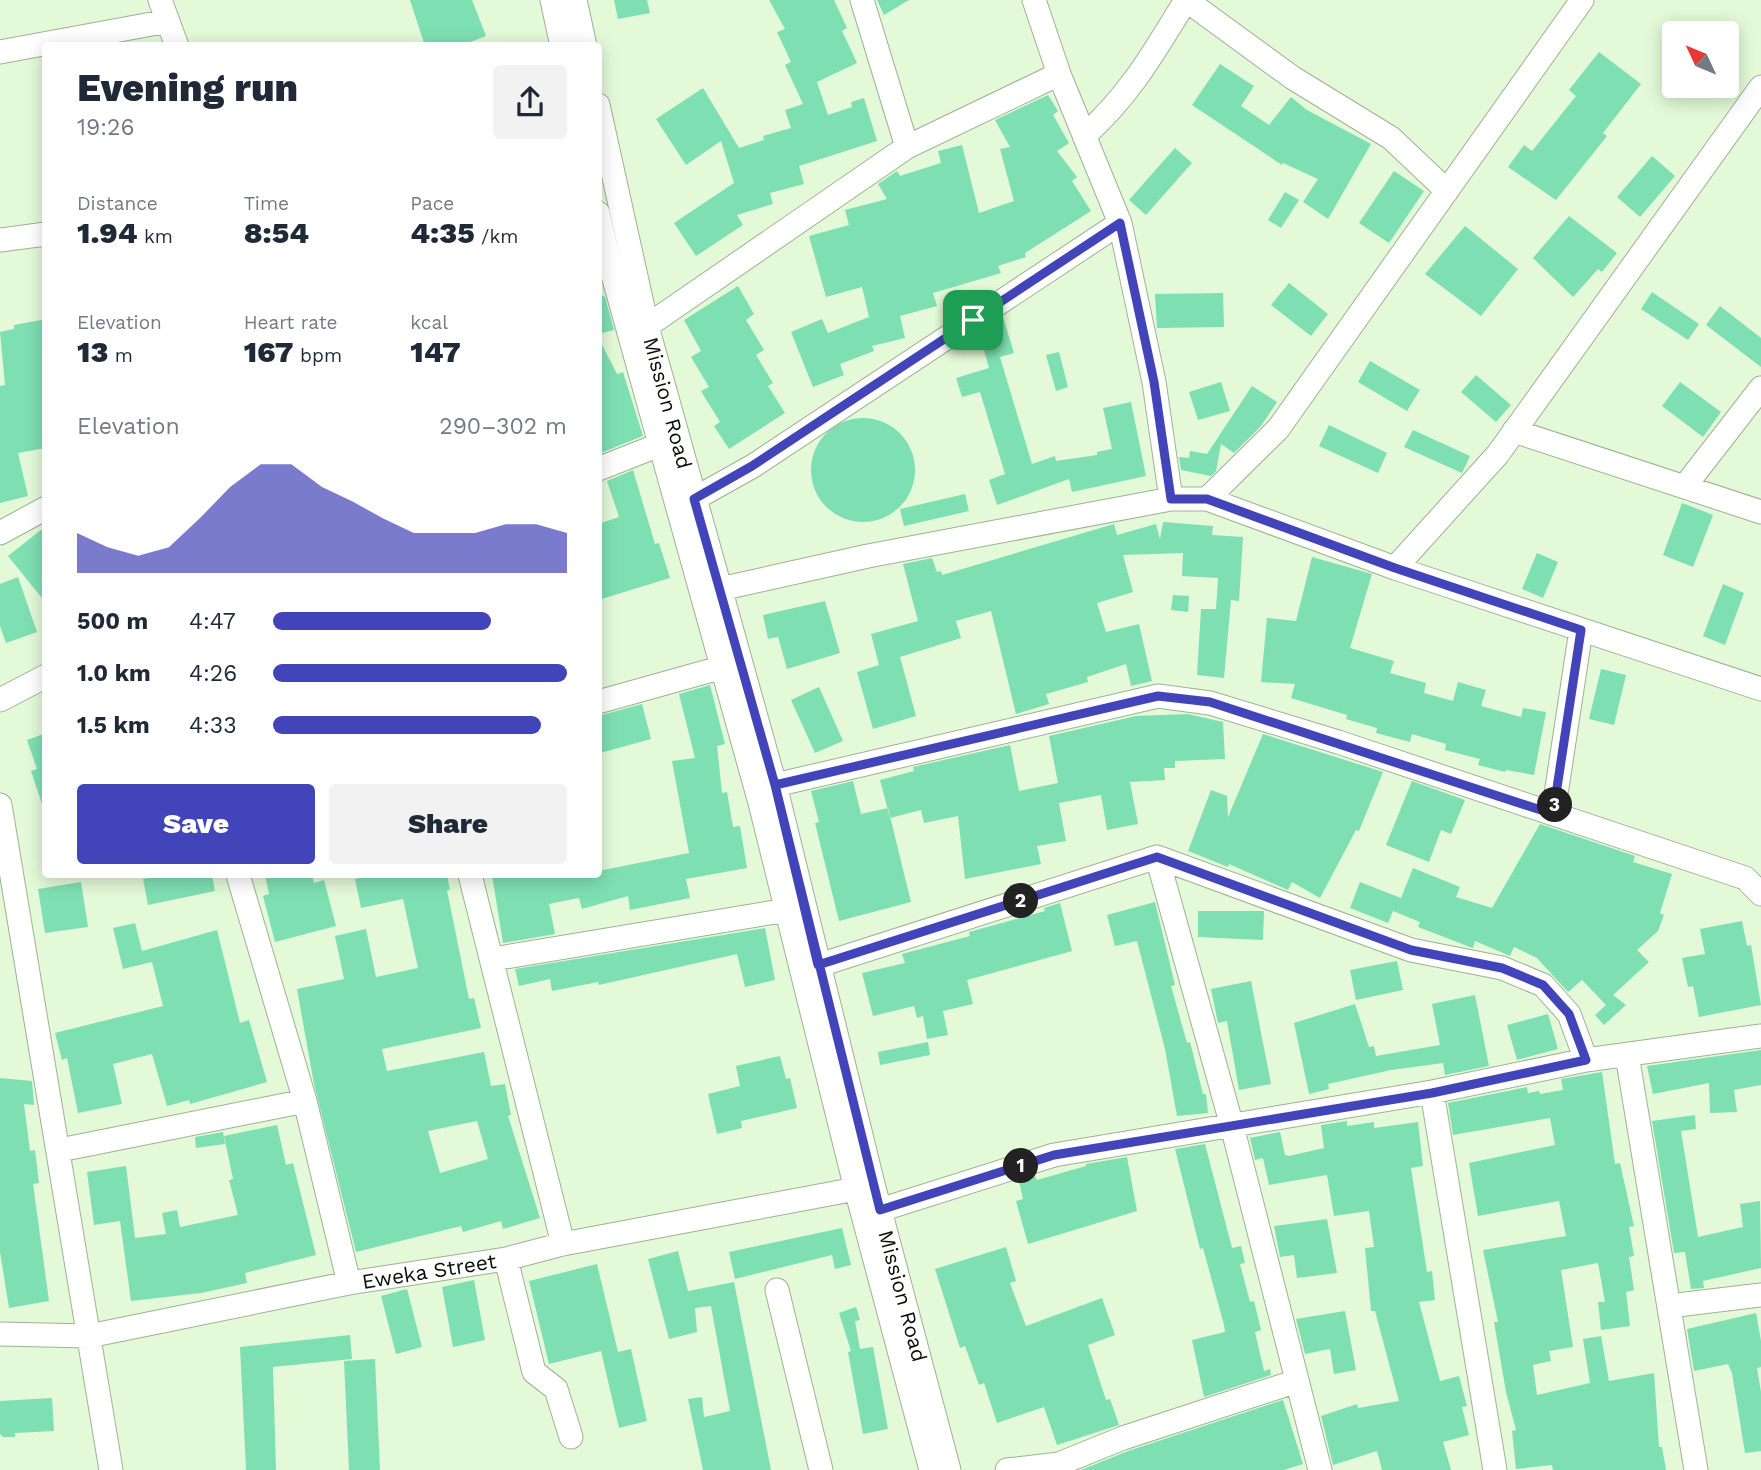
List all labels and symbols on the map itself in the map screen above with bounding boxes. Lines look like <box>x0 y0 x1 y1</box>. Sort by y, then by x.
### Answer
north arrow <box>1662 21 1740 98</box>
pin <box>943 290 1003 350</box>
street label: Mission Road <box>638 334 698 472</box>
pin: 3 <box>1538 788 1572 822</box>
pin: 2 <box>1004 884 1038 918</box>
pin: 1 <box>1004 1148 1038 1184</box>
street label: Mission Road <box>873 1227 933 1365</box>
street label: Eweka Street <box>360 1248 498 1294</box>

